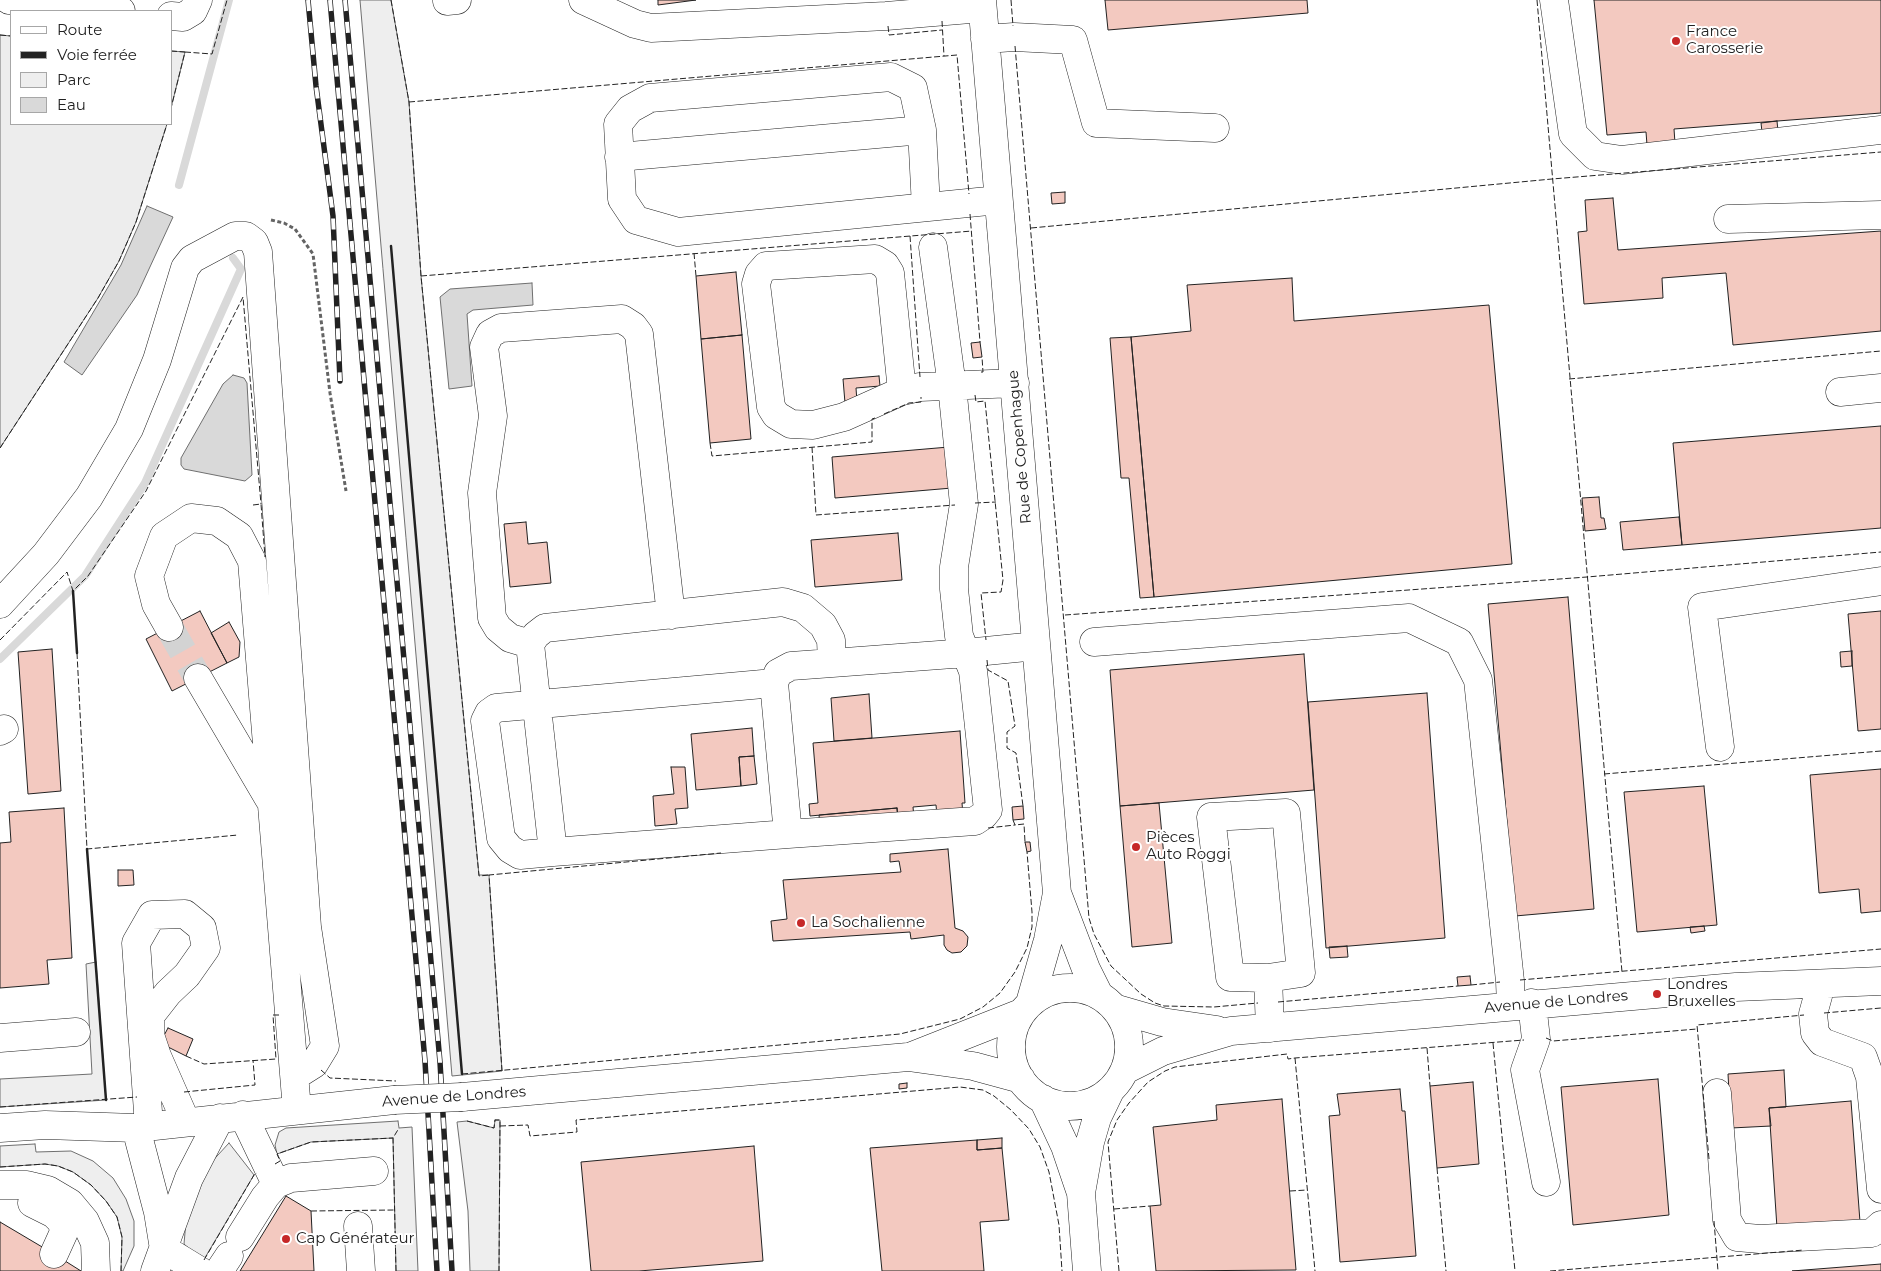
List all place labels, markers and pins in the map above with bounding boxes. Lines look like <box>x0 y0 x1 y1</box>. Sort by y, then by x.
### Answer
place label: France Carosserie <box>1686 23 1763 58</box>
marker: France Carosserie <box>1670 35 1682 47</box>
place label: Pièces Auto Roggi <box>1146 829 1231 864</box>
marker: Pièces Auto Roggi <box>1130 841 1142 853</box>
place label: La Sochalienne <box>811 914 925 932</box>
marker: La Sochalienne <box>795 917 807 929</box>
place label: Londres Bruxelles <box>1667 976 1736 1011</box>
marker: Londres Bruxelles <box>1651 988 1663 1000</box>
place label: Cap Générateur <box>296 1230 415 1248</box>
marker: Cap Générateur <box>280 1233 292 1245</box>

